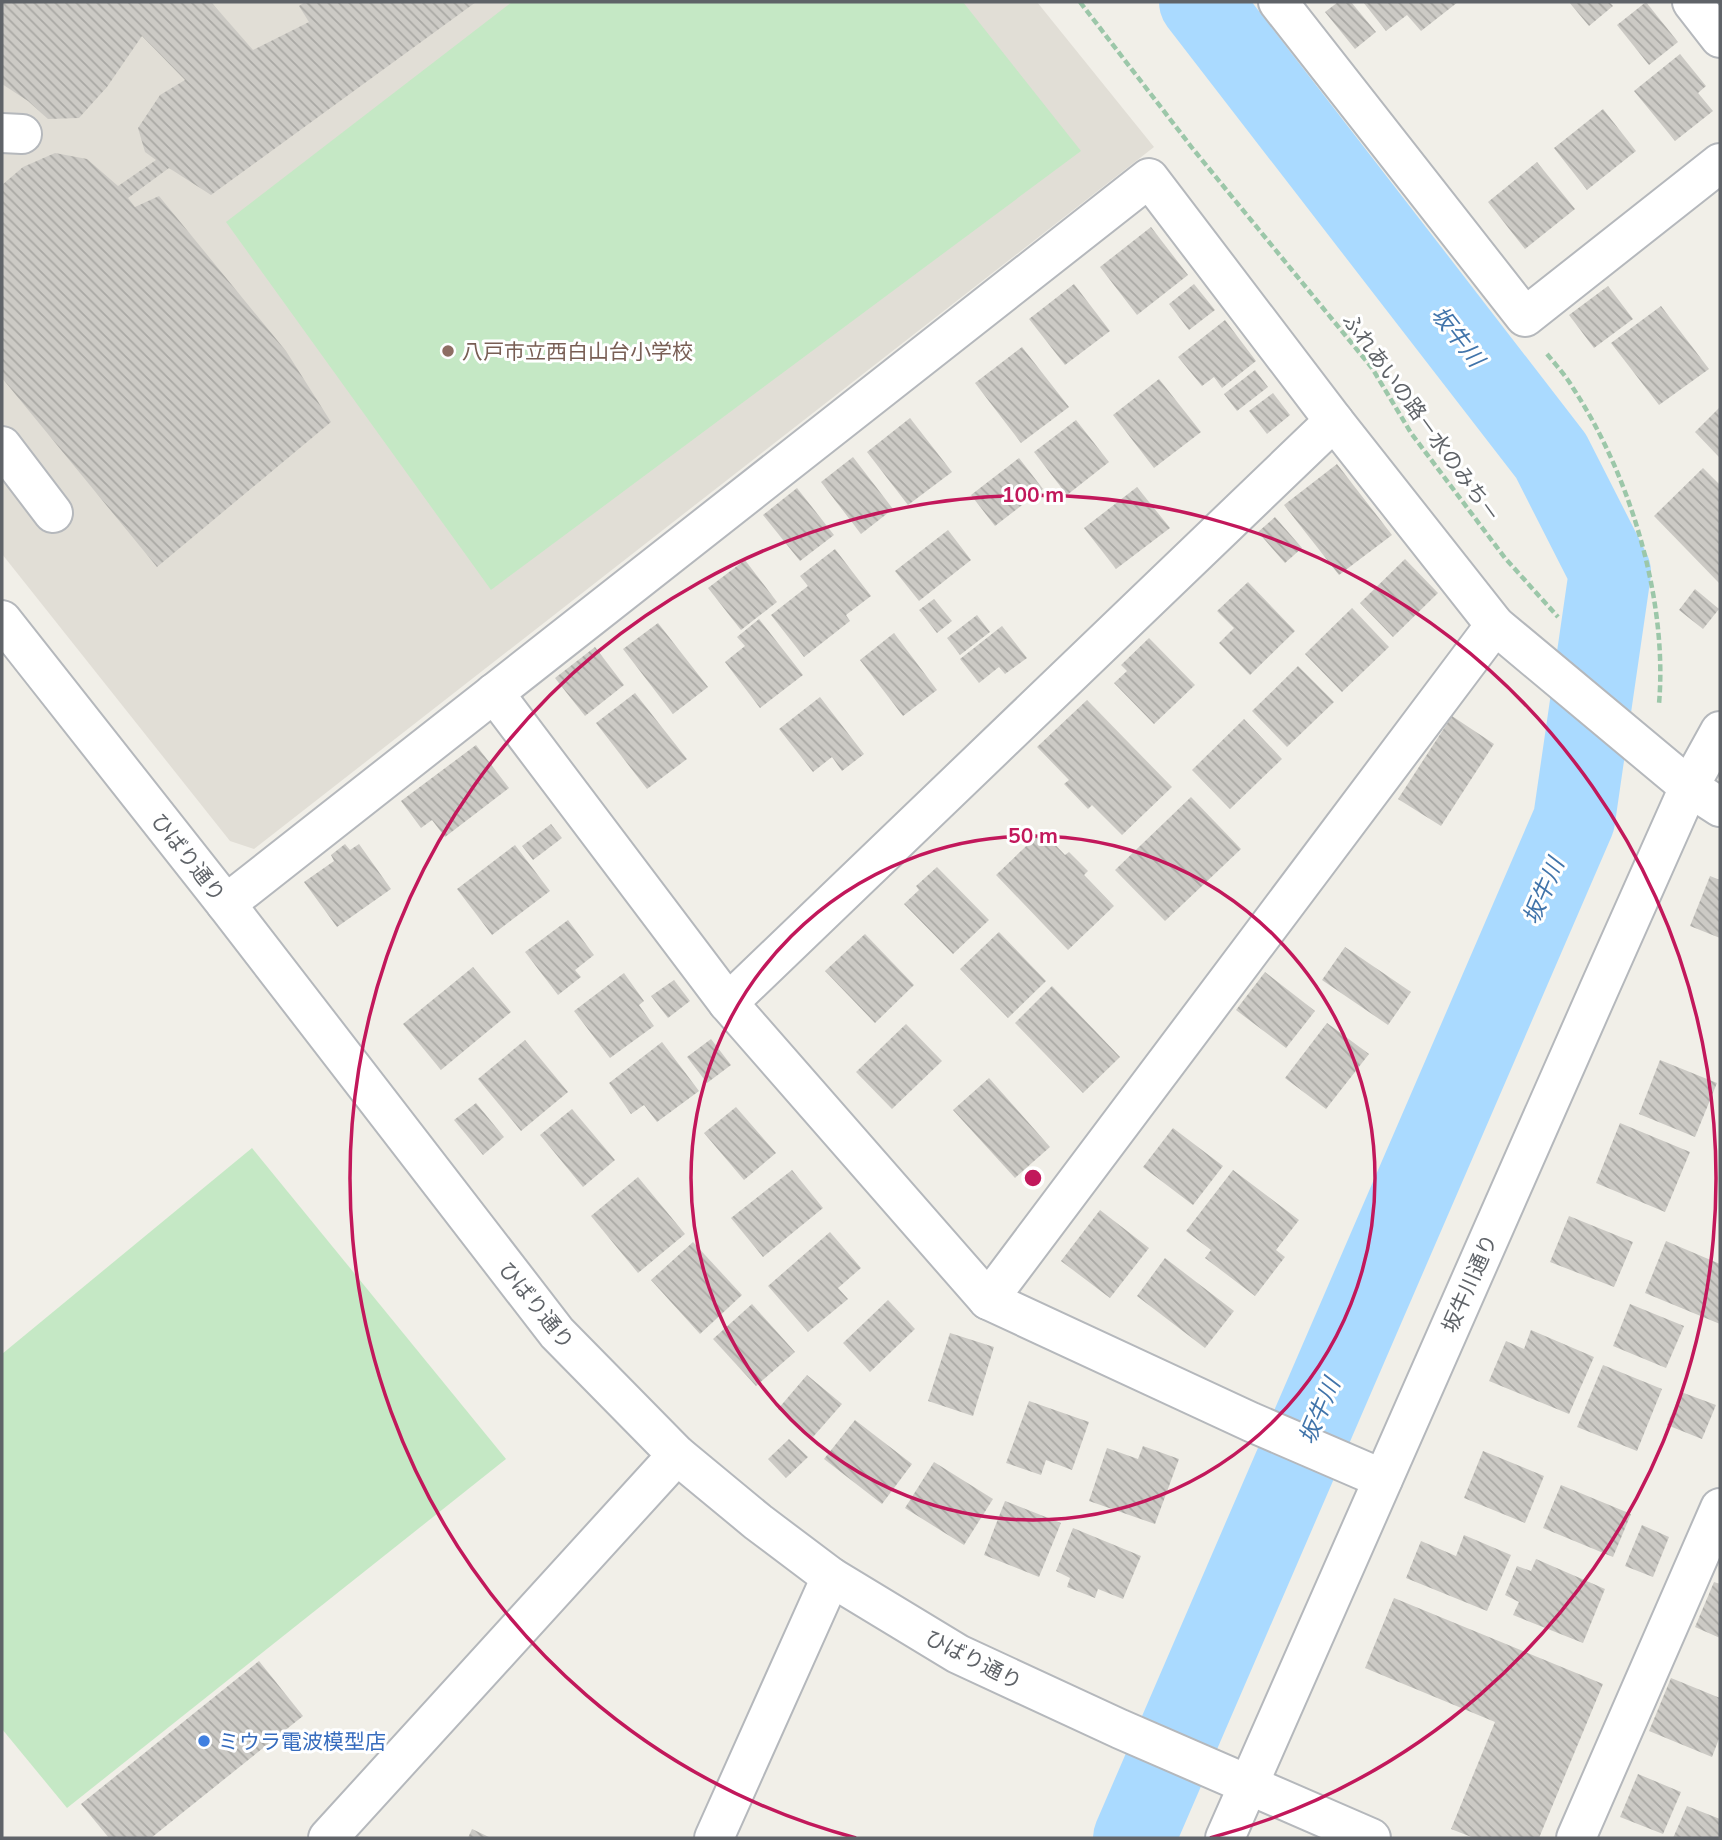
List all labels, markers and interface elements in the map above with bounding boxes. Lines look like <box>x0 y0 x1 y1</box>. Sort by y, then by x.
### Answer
water label: 坂牛川 <box>1425 300 1493 374</box>
street label: ふれあいの路－水のみち－ <box>1337 307 1507 527</box>
place label: 八戸市立西白山台小学校 <box>462 338 693 364</box>
marker: 八戸市立西白山台小学校 <box>440 343 456 359</box>
text: 100 m <box>1002 481 1064 507</box>
street label: ひばり通り <box>146 808 232 906</box>
text: 50 m <box>1008 822 1058 848</box>
water label: 坂牛川 <box>1516 851 1571 928</box>
centre of rings <box>1021 1166 1045 1190</box>
street label: 坂牛川通り <box>1436 1230 1502 1336</box>
street label: ひばり通り <box>494 1256 580 1354</box>
water label: 坂牛川 <box>1292 1371 1347 1448</box>
street label: ひばり通り <box>921 1624 1027 1694</box>
place label: ミウラ電波模型店 <box>218 1728 386 1754</box>
marker: ミウラ電波模型店 <box>196 1733 212 1749</box>

